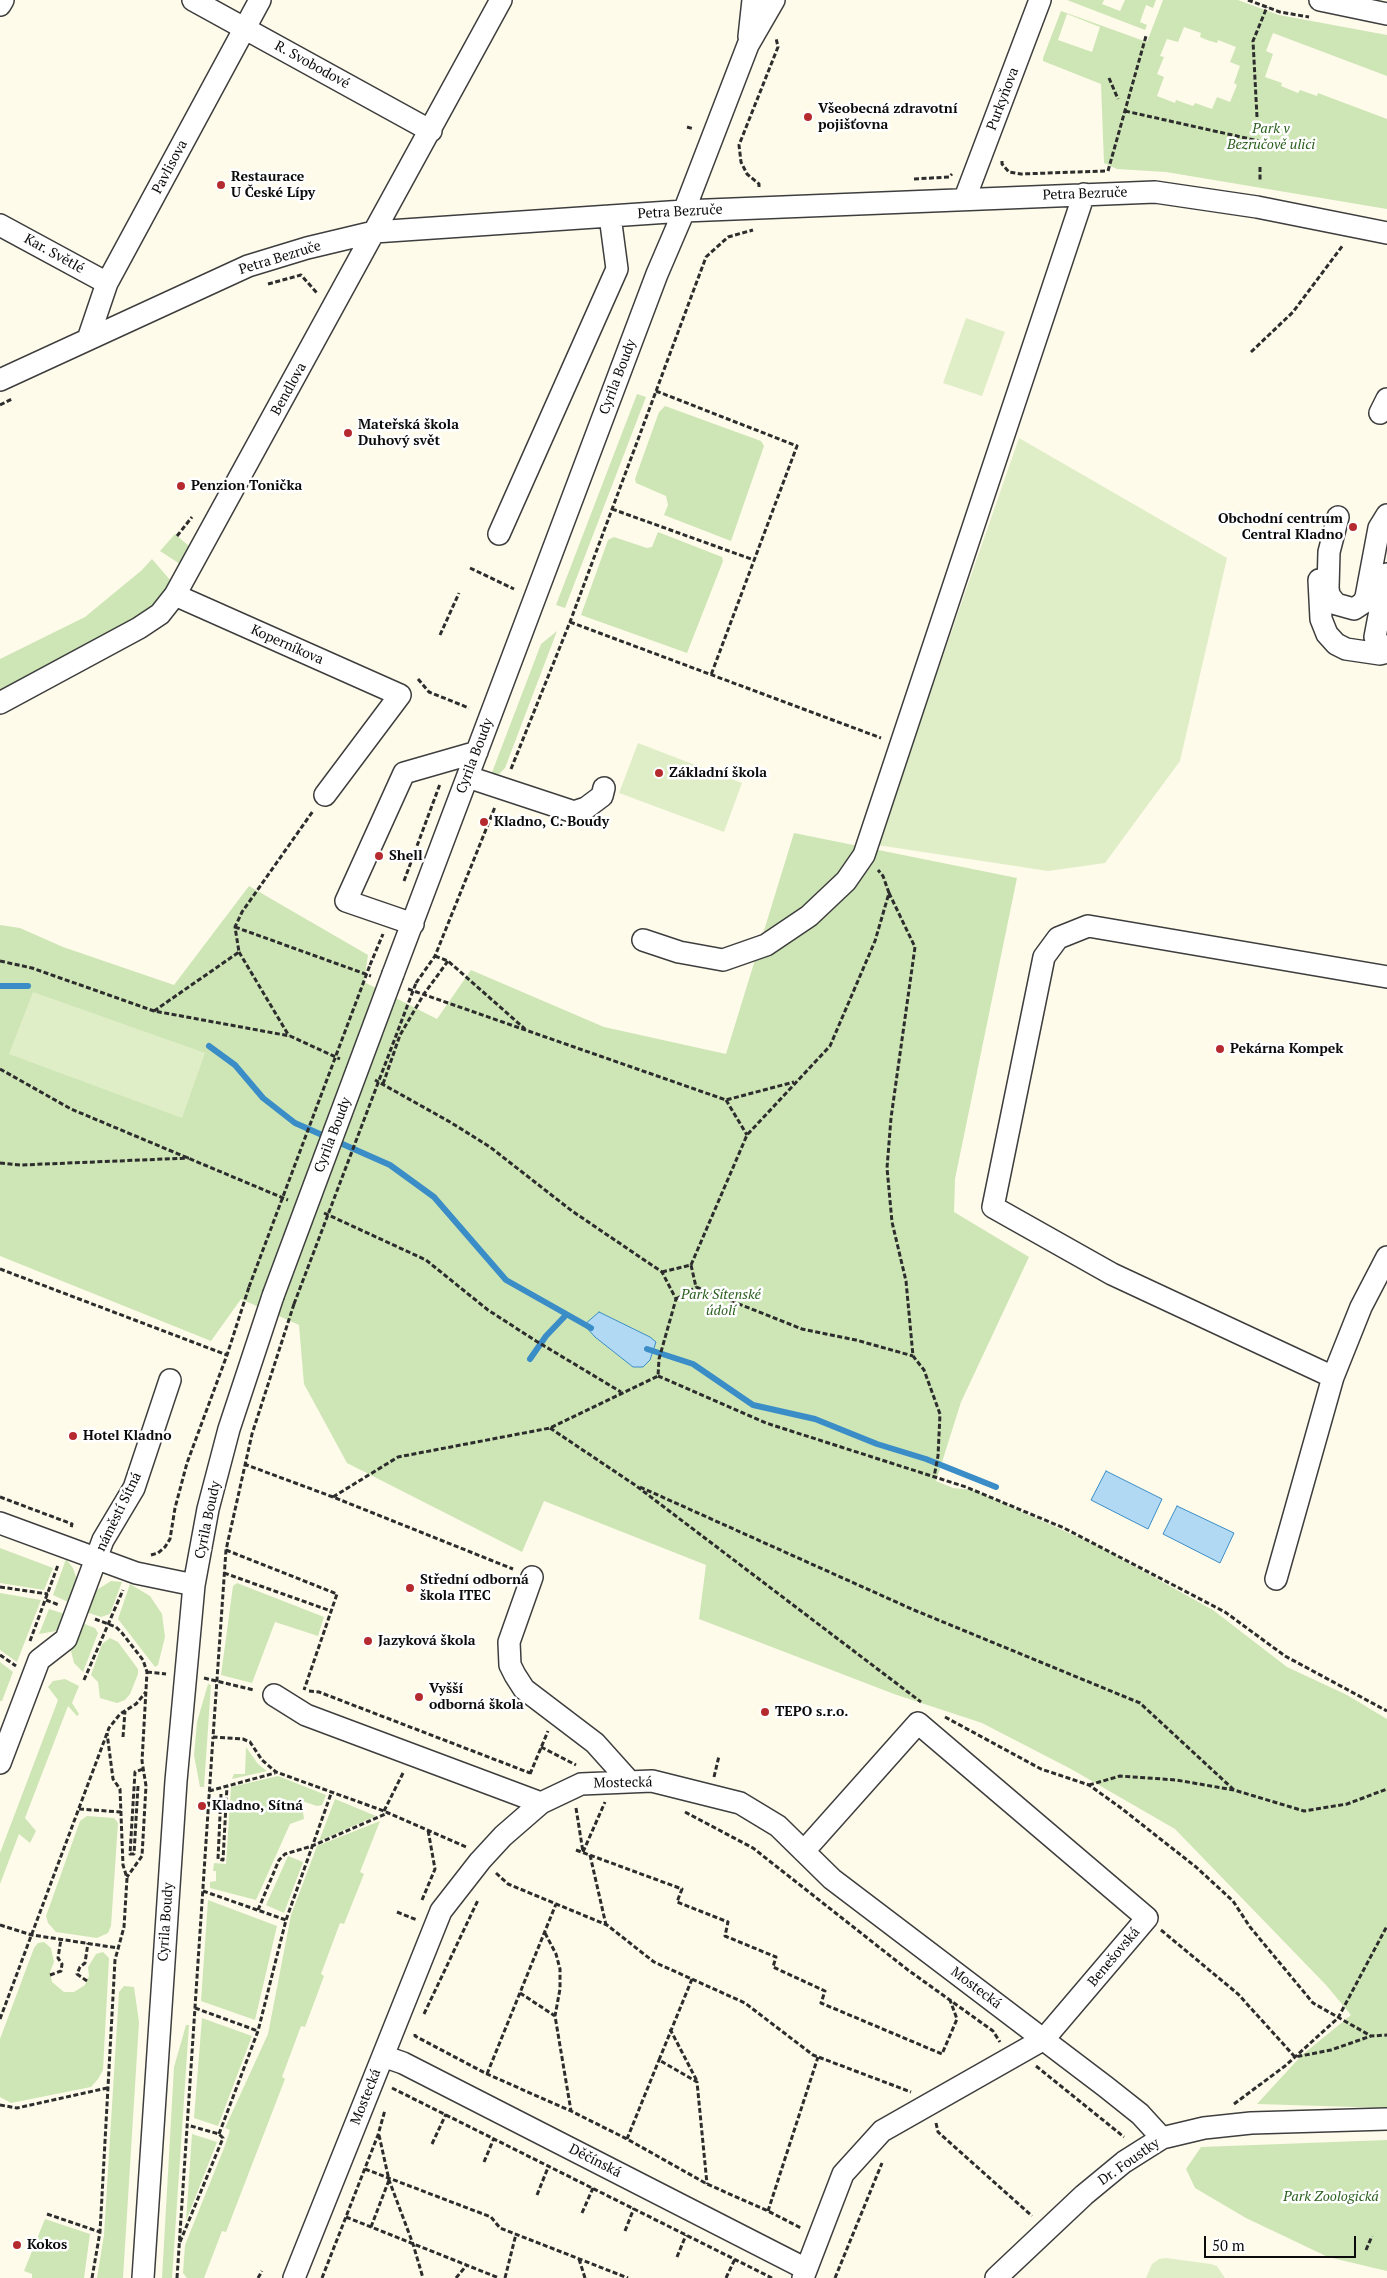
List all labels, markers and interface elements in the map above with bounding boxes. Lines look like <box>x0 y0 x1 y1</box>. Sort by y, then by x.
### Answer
street label: R. Svobodové <box>272 38 352 92</box>
street label: Purkyňova <box>983 65 1023 133</box>
place label: Všeobecná zdravotní pojišťovna <box>818 101 958 134</box>
marker: Všeobecná zdravotní pojišťovna <box>802 111 814 123</box>
park label: Park v Bezručově ulici <box>1227 121 1315 154</box>
street label: Pavlisova <box>149 137 191 197</box>
place label: Restaurace U České Lípy <box>231 169 315 202</box>
marker: Restaurace U České Lípy <box>215 179 227 191</box>
street label: Petra Bezruče <box>1042 184 1128 204</box>
street label: Petra Bezruče <box>637 201 723 223</box>
street label: Kar. Světlé <box>21 231 87 277</box>
street label: Petra Bezruče <box>237 238 323 278</box>
street label: Cyrila Boudy <box>596 337 640 417</box>
street label: Bendlova <box>268 360 310 418</box>
place label: Mateřská škola Duhový svět <box>358 417 459 450</box>
marker: Mateřská škola Duhový svět <box>342 427 354 439</box>
place label: Penzion Tonička <box>191 478 302 494</box>
marker: Penzion Tonička <box>175 480 187 492</box>
place label: Obchodní centrum Central Kladno <box>1218 511 1343 544</box>
marker: Obchodní centrum Central Kladno <box>1347 521 1359 533</box>
street label: Koperníkova <box>248 622 326 668</box>
street label: Cyrila Boudy <box>453 716 497 796</box>
place label: Základní škola <box>669 765 767 781</box>
marker: Základní škola <box>653 767 665 779</box>
place label: Kladno, C. Boudy <box>494 814 609 830</box>
marker: Kladno, C. Boudy <box>478 816 490 828</box>
place label: Shell <box>389 848 423 864</box>
marker: Shell <box>373 850 385 862</box>
place label: Pekárna Kompek <box>1230 1041 1343 1057</box>
marker: Pekárna Kompek <box>1214 1043 1226 1055</box>
street label: Cyrila Boudy <box>311 1095 355 1175</box>
park label: Park Sítenské údolí <box>681 1287 761 1320</box>
place label: Hotel Kladno <box>83 1428 172 1444</box>
marker: Hotel Kladno <box>67 1430 79 1442</box>
street label: náměstí Sítná <box>93 1470 145 1554</box>
street label: Cyrila Boudy <box>192 1480 224 1560</box>
place label: Střední odborná škola ITEC <box>420 1572 529 1604</box>
marker: Střední odborná škola ITEC <box>404 1582 416 1594</box>
place label: Jazyková škola <box>378 1633 476 1649</box>
marker: Jazyková škola <box>362 1635 374 1647</box>
place label: Vyšší odborná škola <box>429 1681 524 1714</box>
marker: Vyšší odborná škola <box>413 1691 425 1703</box>
place label: TEPO s.r.o. <box>775 1704 848 1720</box>
marker: TEPO s.r.o. <box>759 1706 771 1718</box>
street label: Mostecká <box>593 1774 653 1792</box>
place label: Kladno, Sítná <box>212 1798 303 1814</box>
marker: Kladno, Sítná <box>196 1800 208 1812</box>
street label: Cyrila Boudy <box>155 1882 177 1962</box>
street label: Benešovská <box>1084 1924 1144 1990</box>
street label: Mostecká <box>947 1964 1005 2012</box>
street label: Mostecká <box>347 2067 385 2127</box>
street label: Dr. Foustky <box>1095 2135 1163 2189</box>
street label: Děčínská <box>566 2141 624 2181</box>
park label: Park Zoologická <box>1283 2189 1379 2205</box>
scale bar <box>1207 2226 1360 2258</box>
text: 50 m <box>1212 2235 1245 2255</box>
place label: Kokos <box>27 2237 67 2253</box>
marker: Kokos <box>11 2239 23 2251</box>

